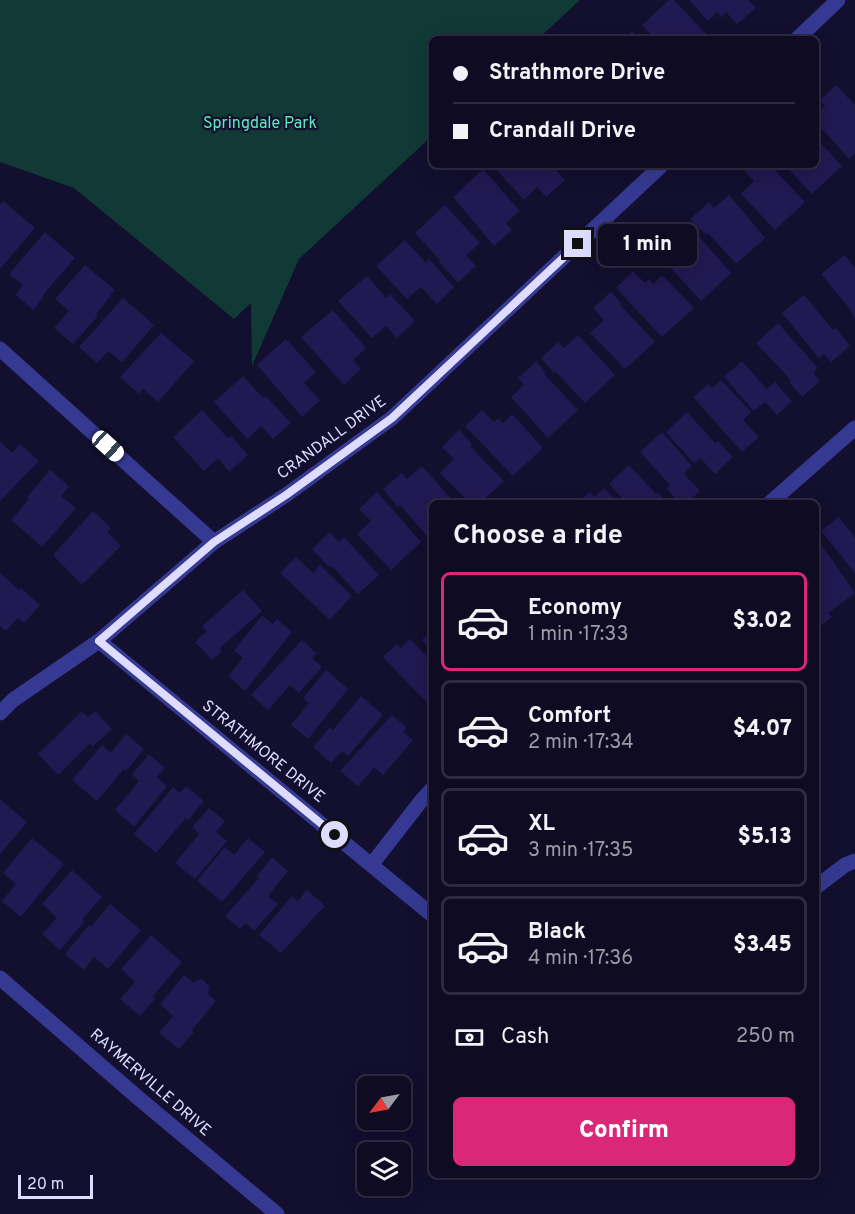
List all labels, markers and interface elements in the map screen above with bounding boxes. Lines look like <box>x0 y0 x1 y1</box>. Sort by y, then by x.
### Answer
text: Strathmore Drive <box>489 60 665 87</box>
park label: Springdale Park <box>203 114 317 134</box>
text: Crandall Drive <box>489 118 636 145</box>
callout: 1 min <box>599 223 698 265</box>
route end <box>564 230 591 257</box>
text: 1 min <box>623 232 672 258</box>
street label: CRANDALL DRIVE <box>274 392 390 484</box>
car <box>89 427 127 465</box>
text: Choose a ride <box>453 519 623 553</box>
icon: car <box>456 595 510 649</box>
text: Economy <box>528 595 622 622</box>
text: $3.02 <box>733 608 792 635</box>
text: 1 min · 17:33 <box>528 622 628 648</box>
street label: STRATHMORE DRIVE <box>198 696 328 808</box>
icon: car <box>456 703 510 757</box>
text: Comfort <box>528 703 611 730</box>
text: $4.07 <box>733 716 792 743</box>
text: 2 min · 17:34 <box>528 730 634 756</box>
icon: car <box>456 811 510 865</box>
text: XL <box>528 811 555 838</box>
route start <box>321 821 348 848</box>
text: $5.13 <box>738 824 792 851</box>
text: 3 min · 17:35 <box>528 838 633 864</box>
icon: car <box>456 919 510 973</box>
text: Black <box>528 919 586 946</box>
text: $3.45 <box>733 932 792 959</box>
text: 4 min · 17:36 <box>528 946 633 972</box>
icon: cash <box>453 1021 486 1054</box>
text: Cash <box>501 1024 550 1051</box>
text: 250 m <box>736 1024 795 1050</box>
street label: RAYMERVILLE DRIVE <box>85 1025 215 1141</box>
north arrow <box>357 1076 411 1130</box>
map controls <box>357 1076 411 1196</box>
button: Confirm <box>453 1097 795 1166</box>
button: layers <box>357 1142 411 1196</box>
scale bar <box>18 1172 93 1200</box>
text: 20 m <box>27 1175 64 1195</box>

